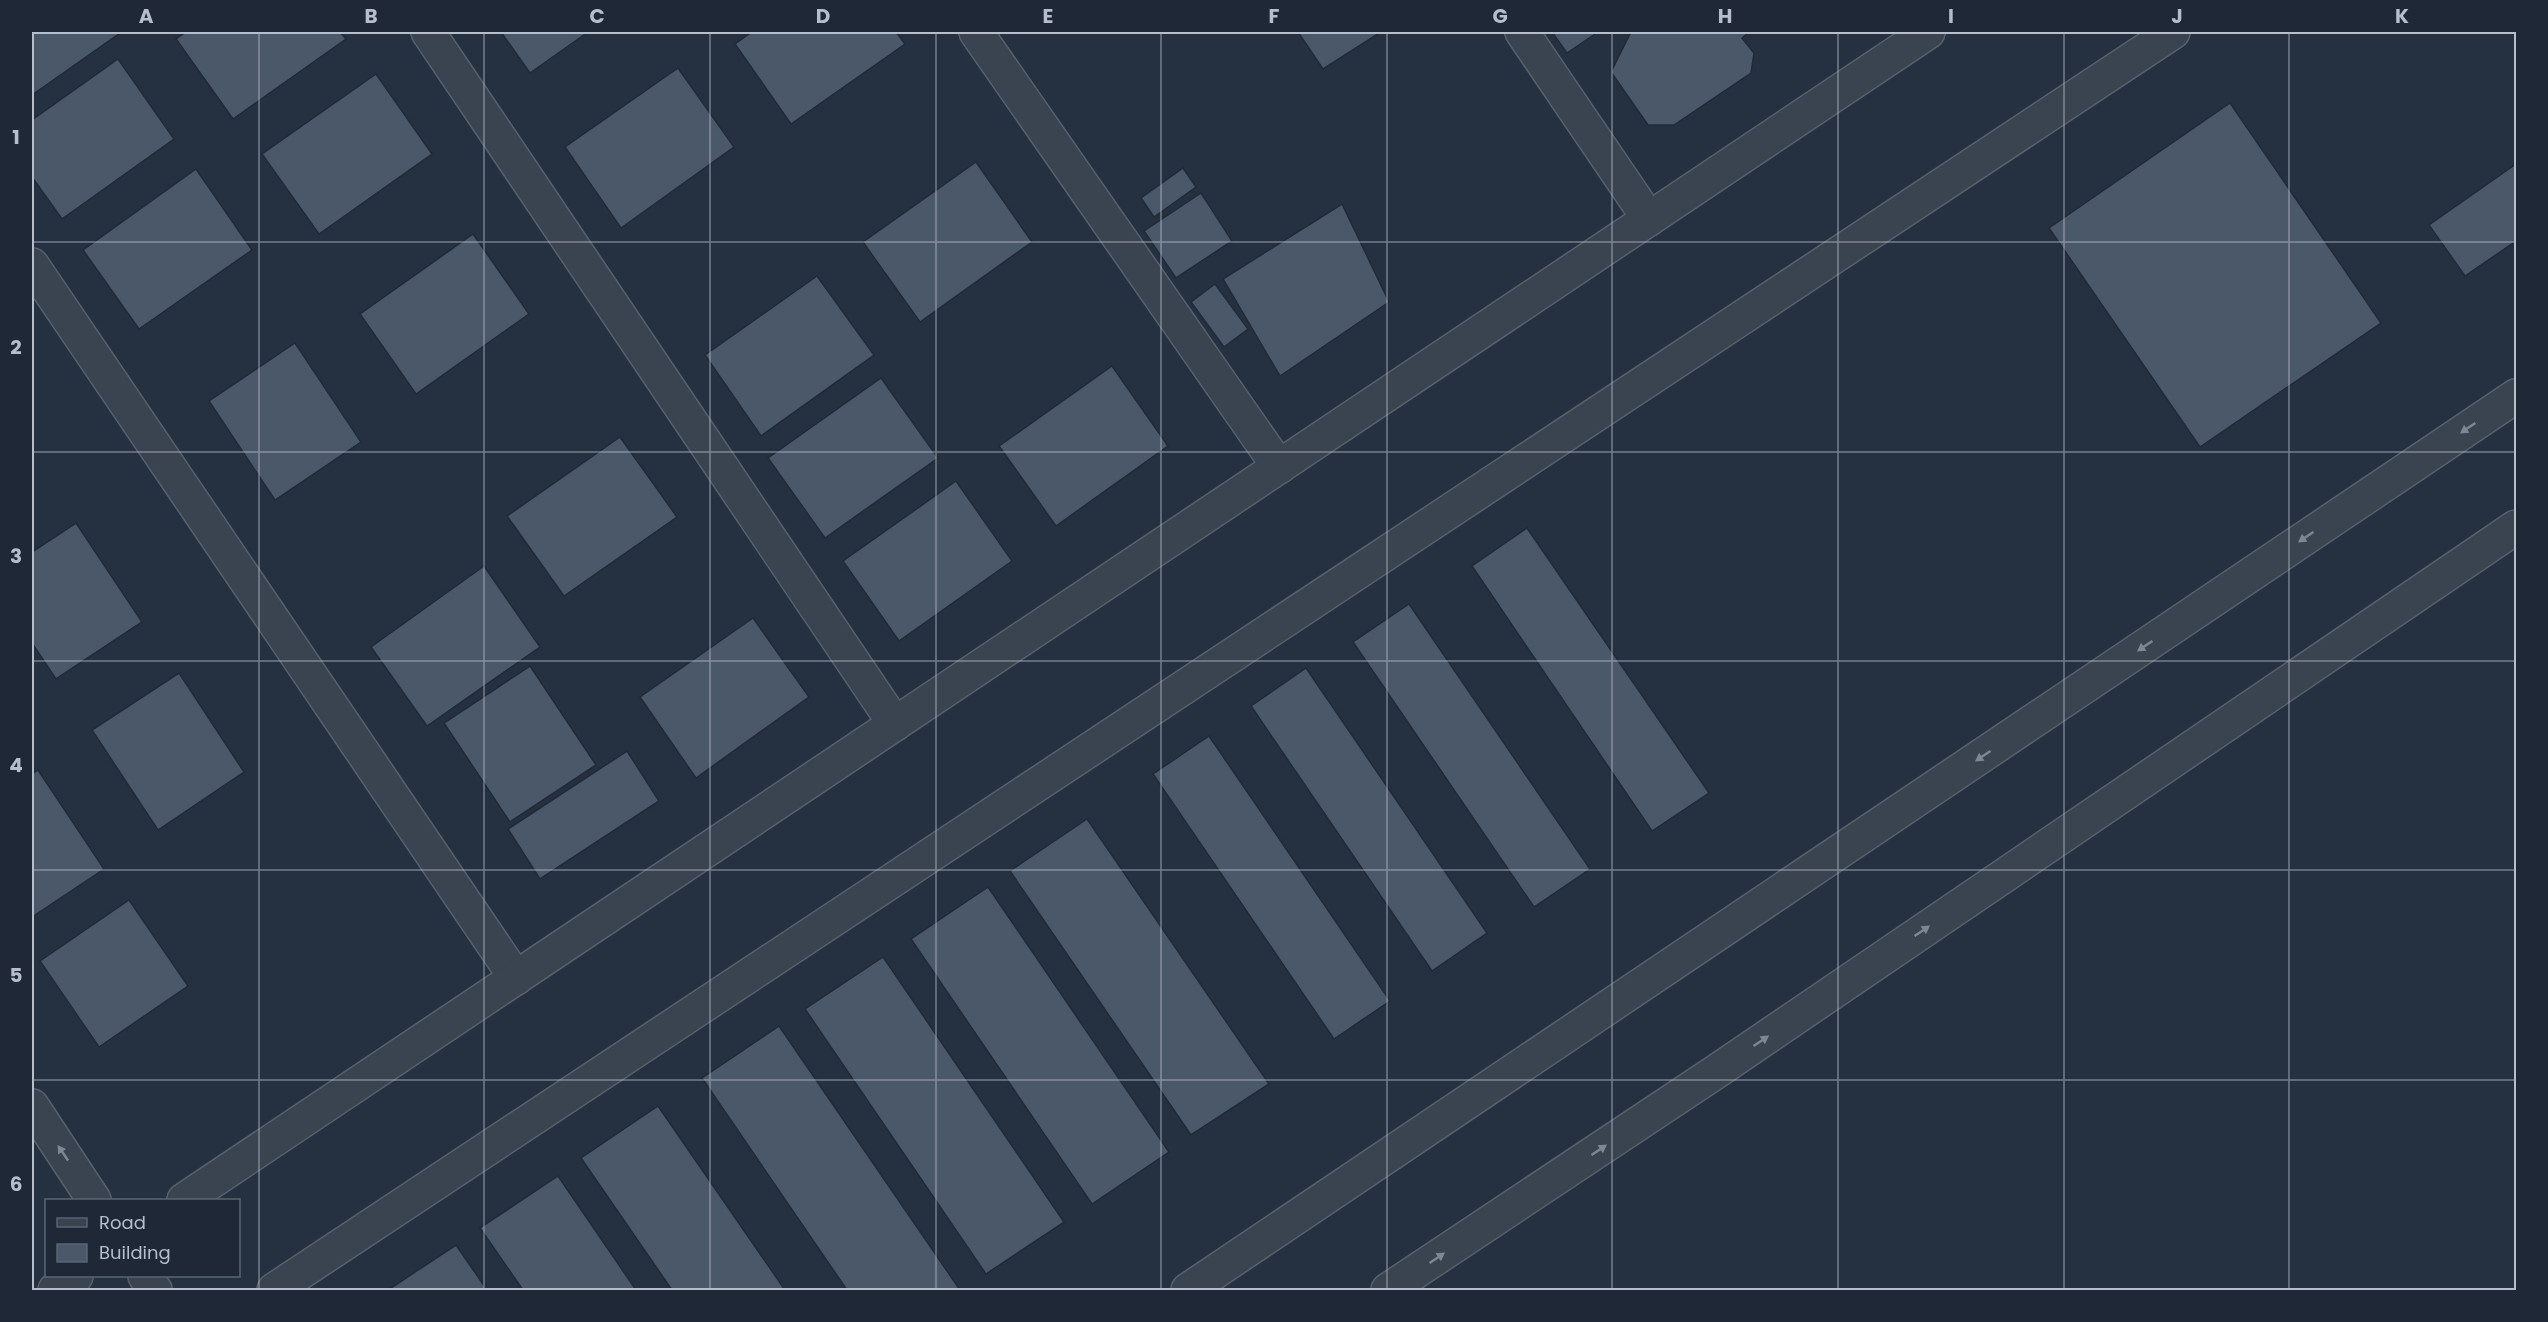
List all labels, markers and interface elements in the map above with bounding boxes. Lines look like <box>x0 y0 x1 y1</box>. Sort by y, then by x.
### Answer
text: A <box>139 2 154 30</box>
text: B <box>364 2 378 30</box>
text: C <box>589 2 605 30</box>
text: D <box>816 2 830 30</box>
text: E <box>1043 2 1053 30</box>
text: F <box>1269 2 1280 30</box>
text: G <box>1492 2 1508 30</box>
text: H <box>1718 2 1732 30</box>
text: I <box>1948 2 1954 30</box>
text: J <box>2171 2 2183 30</box>
text: K <box>2395 2 2409 30</box>
text: 1 <box>12 123 20 151</box>
text: 2 <box>10 333 22 361</box>
one-way arrow <box>2460 422 2476 433</box>
one-way arrow <box>2299 531 2315 543</box>
text: 3 <box>10 542 22 570</box>
one-way arrow <box>2136 641 2153 652</box>
one-way arrow <box>1975 750 1991 761</box>
text: 4 <box>9 751 23 779</box>
one-way arrow <box>1914 925 1930 937</box>
text: 5 <box>10 961 23 989</box>
one-way arrow <box>1753 1036 1769 1047</box>
one-way arrow <box>1591 1145 1607 1156</box>
one-way arrow <box>57 1146 69 1162</box>
text: 6 <box>10 1170 22 1198</box>
legend <box>45 1199 240 1277</box>
text: Road <box>99 1210 146 1235</box>
text: Building <box>99 1240 171 1265</box>
one-way arrow <box>1429 1253 1445 1264</box>

